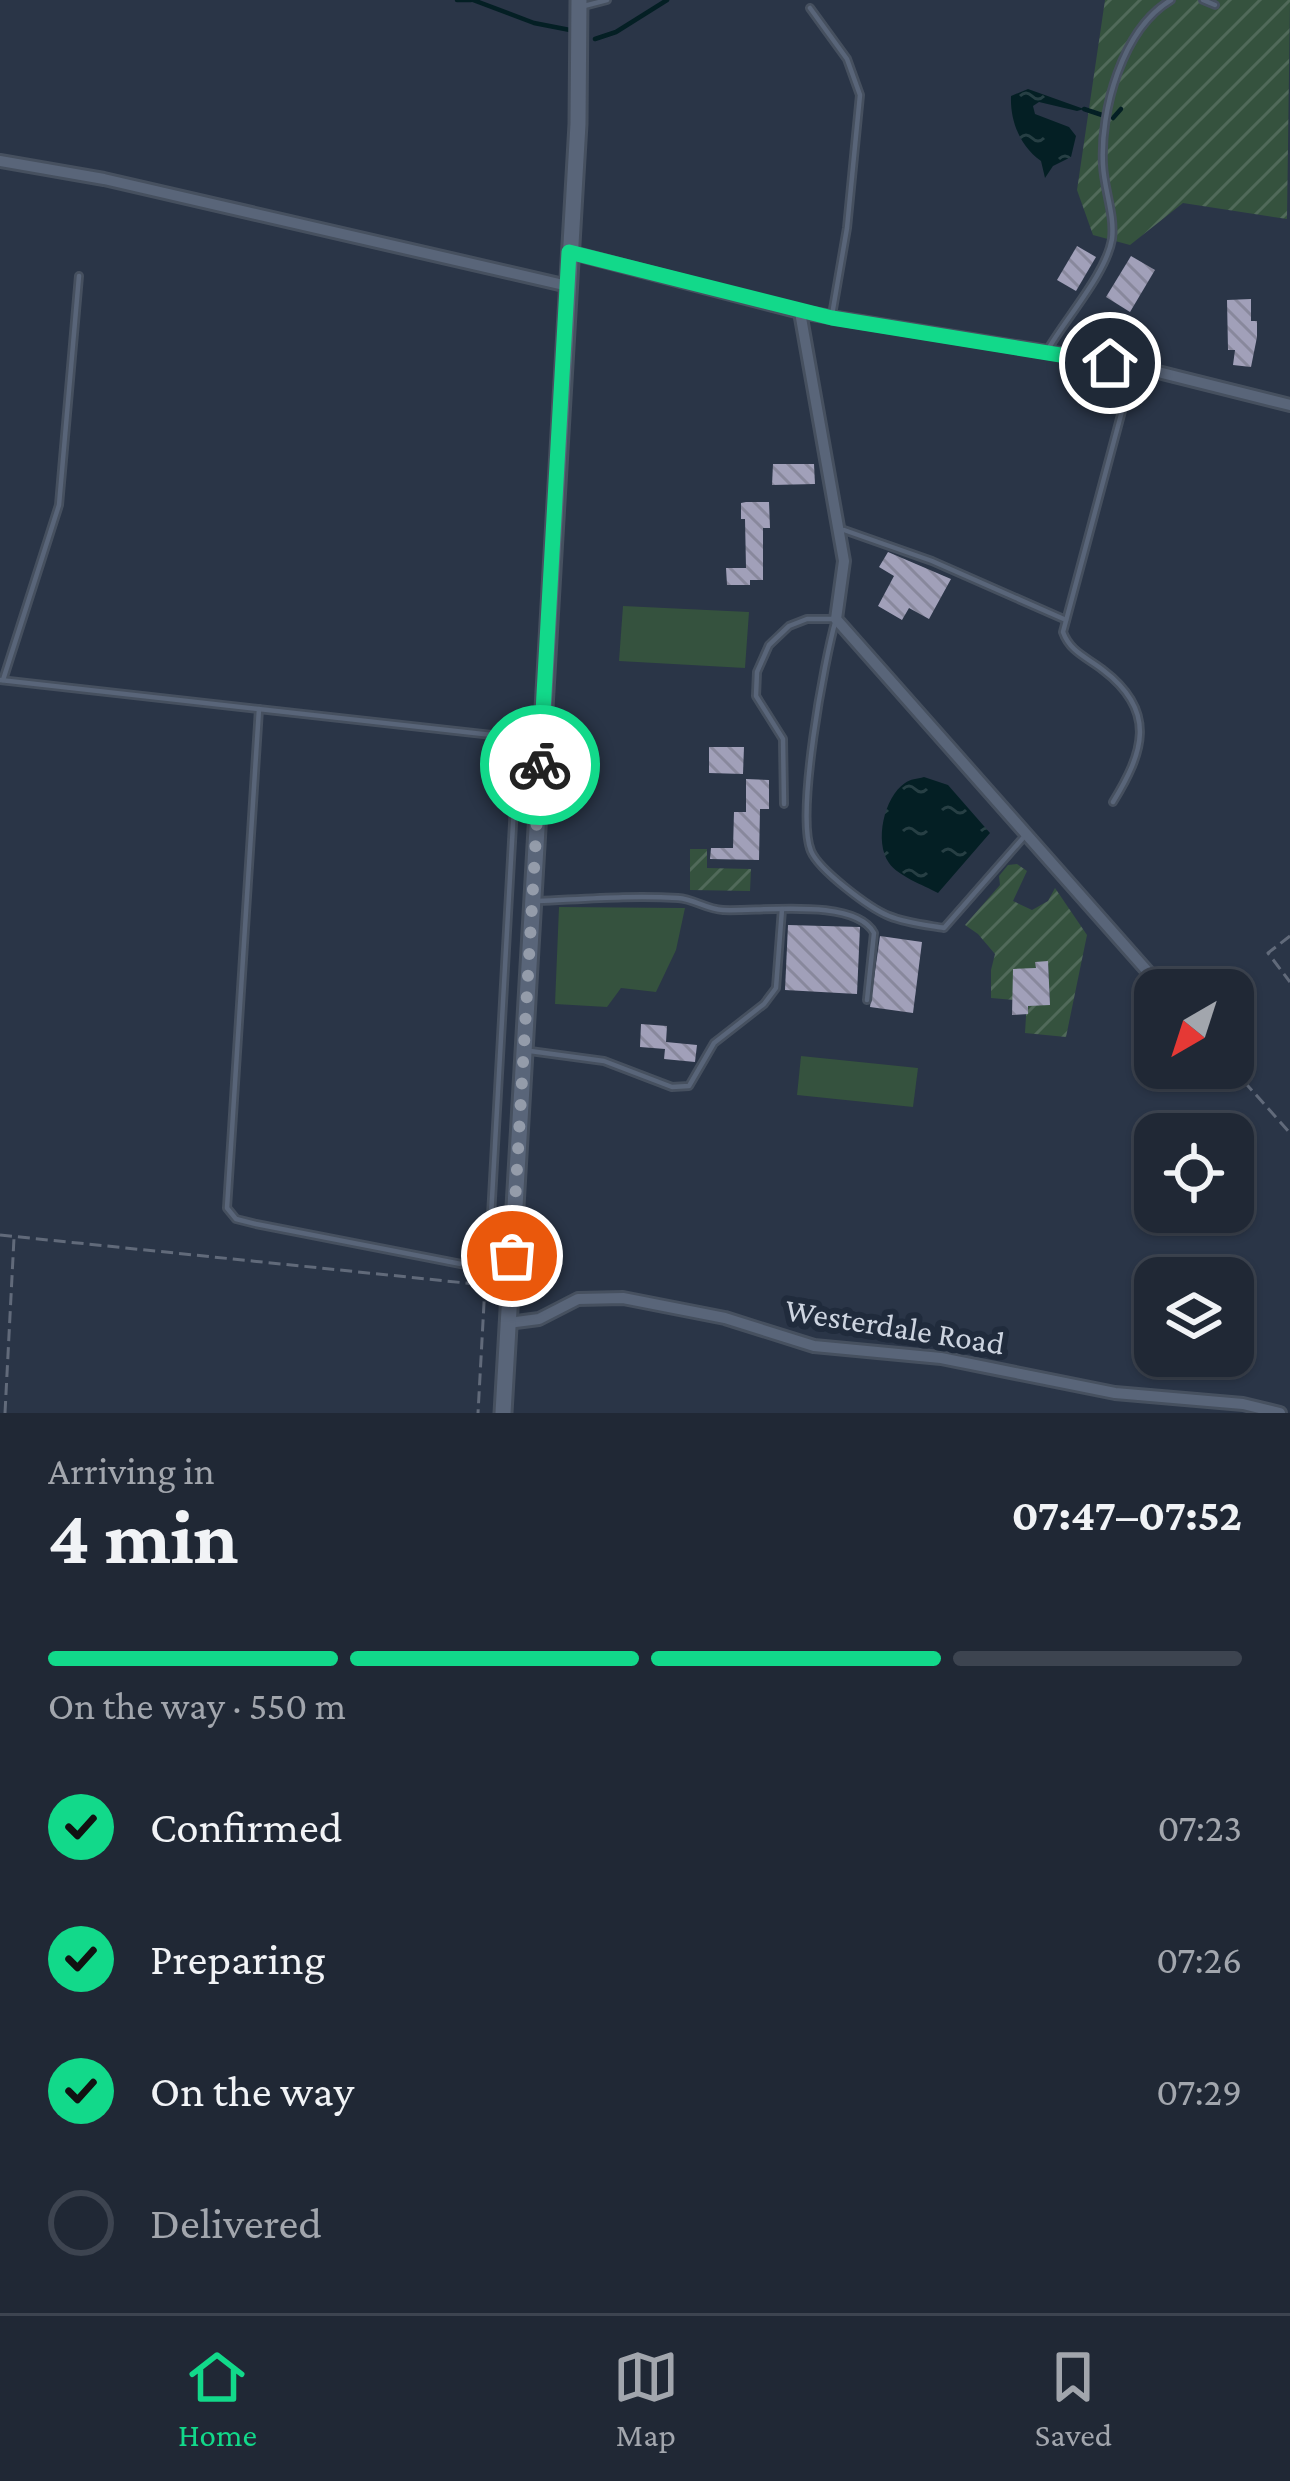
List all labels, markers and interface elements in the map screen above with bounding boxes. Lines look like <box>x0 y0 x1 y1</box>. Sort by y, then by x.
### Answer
pin <box>1059 312 1161 414</box>
icon: home <box>1077 330 1143 396</box>
courier <box>480 705 600 825</box>
icon: bike <box>507 732 573 798</box>
north arrow <box>1134 969 1254 1089</box>
map controls <box>1134 969 1254 1377</box>
button: locate <box>1134 1113 1254 1233</box>
pin <box>461 1205 563 1307</box>
icon: bag <box>479 1223 545 1289</box>
button: layers <box>1134 1257 1254 1377</box>
street label: Westerdale Road <box>783 1290 1007 1362</box>
text: Arriving in <box>48 1449 215 1492</box>
text: 07:47–07:52 <box>1011 1490 1242 1540</box>
text: 4 min <box>48 1493 239 1580</box>
text: On the way · 550 m <box>48 1684 346 1727</box>
icon: check <box>48 1794 114 1860</box>
text: Confirmed <box>150 1802 342 1852</box>
text: 07:23 <box>1157 1806 1242 1849</box>
icon: check <box>48 1926 114 1992</box>
text: Preparing <box>150 1934 326 1984</box>
text: 07:26 <box>1156 1938 1242 1981</box>
icon: check <box>48 2058 114 2124</box>
text: On the way <box>150 2066 354 2116</box>
text: 07:29 <box>1156 2070 1242 2113</box>
text: Delivered <box>150 2198 322 2248</box>
tab: Home <box>178 2344 257 2453</box>
tab: Map <box>613 2344 679 2453</box>
tab: Saved <box>1035 2344 1112 2453</box>

